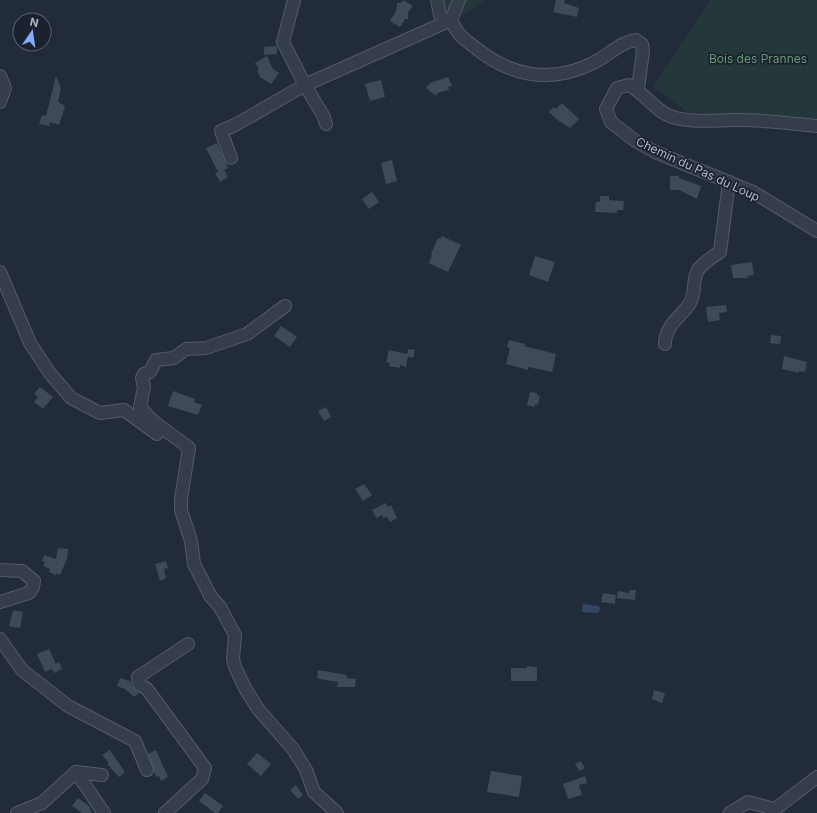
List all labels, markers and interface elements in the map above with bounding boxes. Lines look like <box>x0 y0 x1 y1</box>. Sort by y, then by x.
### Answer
north arrow <box>12 12 52 52</box>
text: N <box>29 14 40 30</box>
park label: Bois des Prannes <box>709 51 807 66</box>
street label: Chemin du Pas du Loup <box>634 134 762 204</box>

